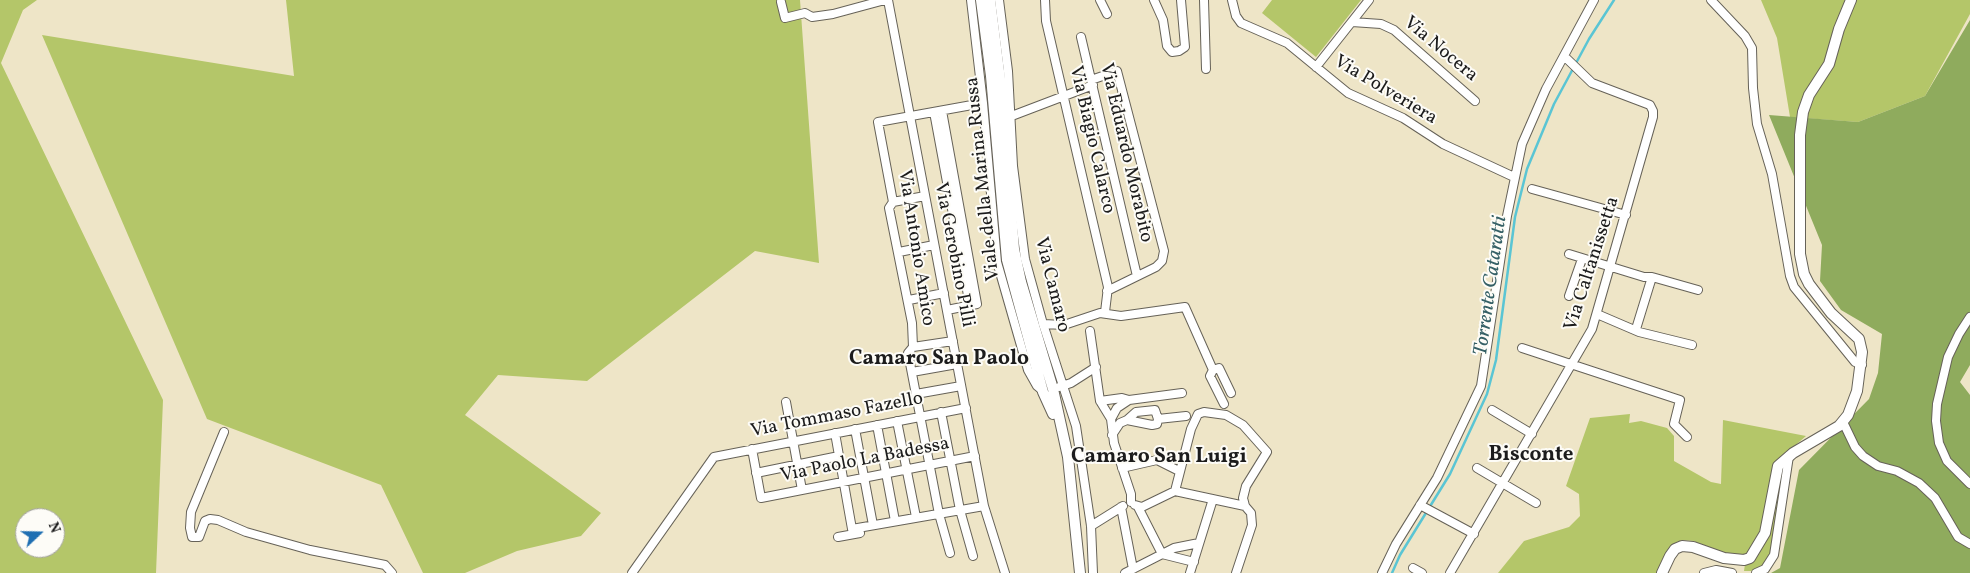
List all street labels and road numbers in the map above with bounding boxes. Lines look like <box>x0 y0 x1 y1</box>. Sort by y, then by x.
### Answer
street label: Via Nocera <box>1398 12 1482 88</box>
street label: Via Polveriera <box>1329 51 1441 131</box>
street label: Via Eduardo Morabito <box>1093 61 1157 245</box>
street label: Via Biagio Calarco <box>1063 64 1119 216</box>
street label: Viale della Marina Russa <box>962 76 1006 282</box>
street label: Via Antonio Amico <box>891 168 939 328</box>
street label: Via Gerobino Pilli <box>928 181 978 329</box>
street label: Via Caltanissetta <box>1561 194 1625 334</box>
street label: Via Camaro <box>1028 235 1074 335</box>
street label: Via Tommaso Fazello <box>749 388 925 444</box>
street label: Via Paolo La Badessa <box>779 433 951 489</box>

